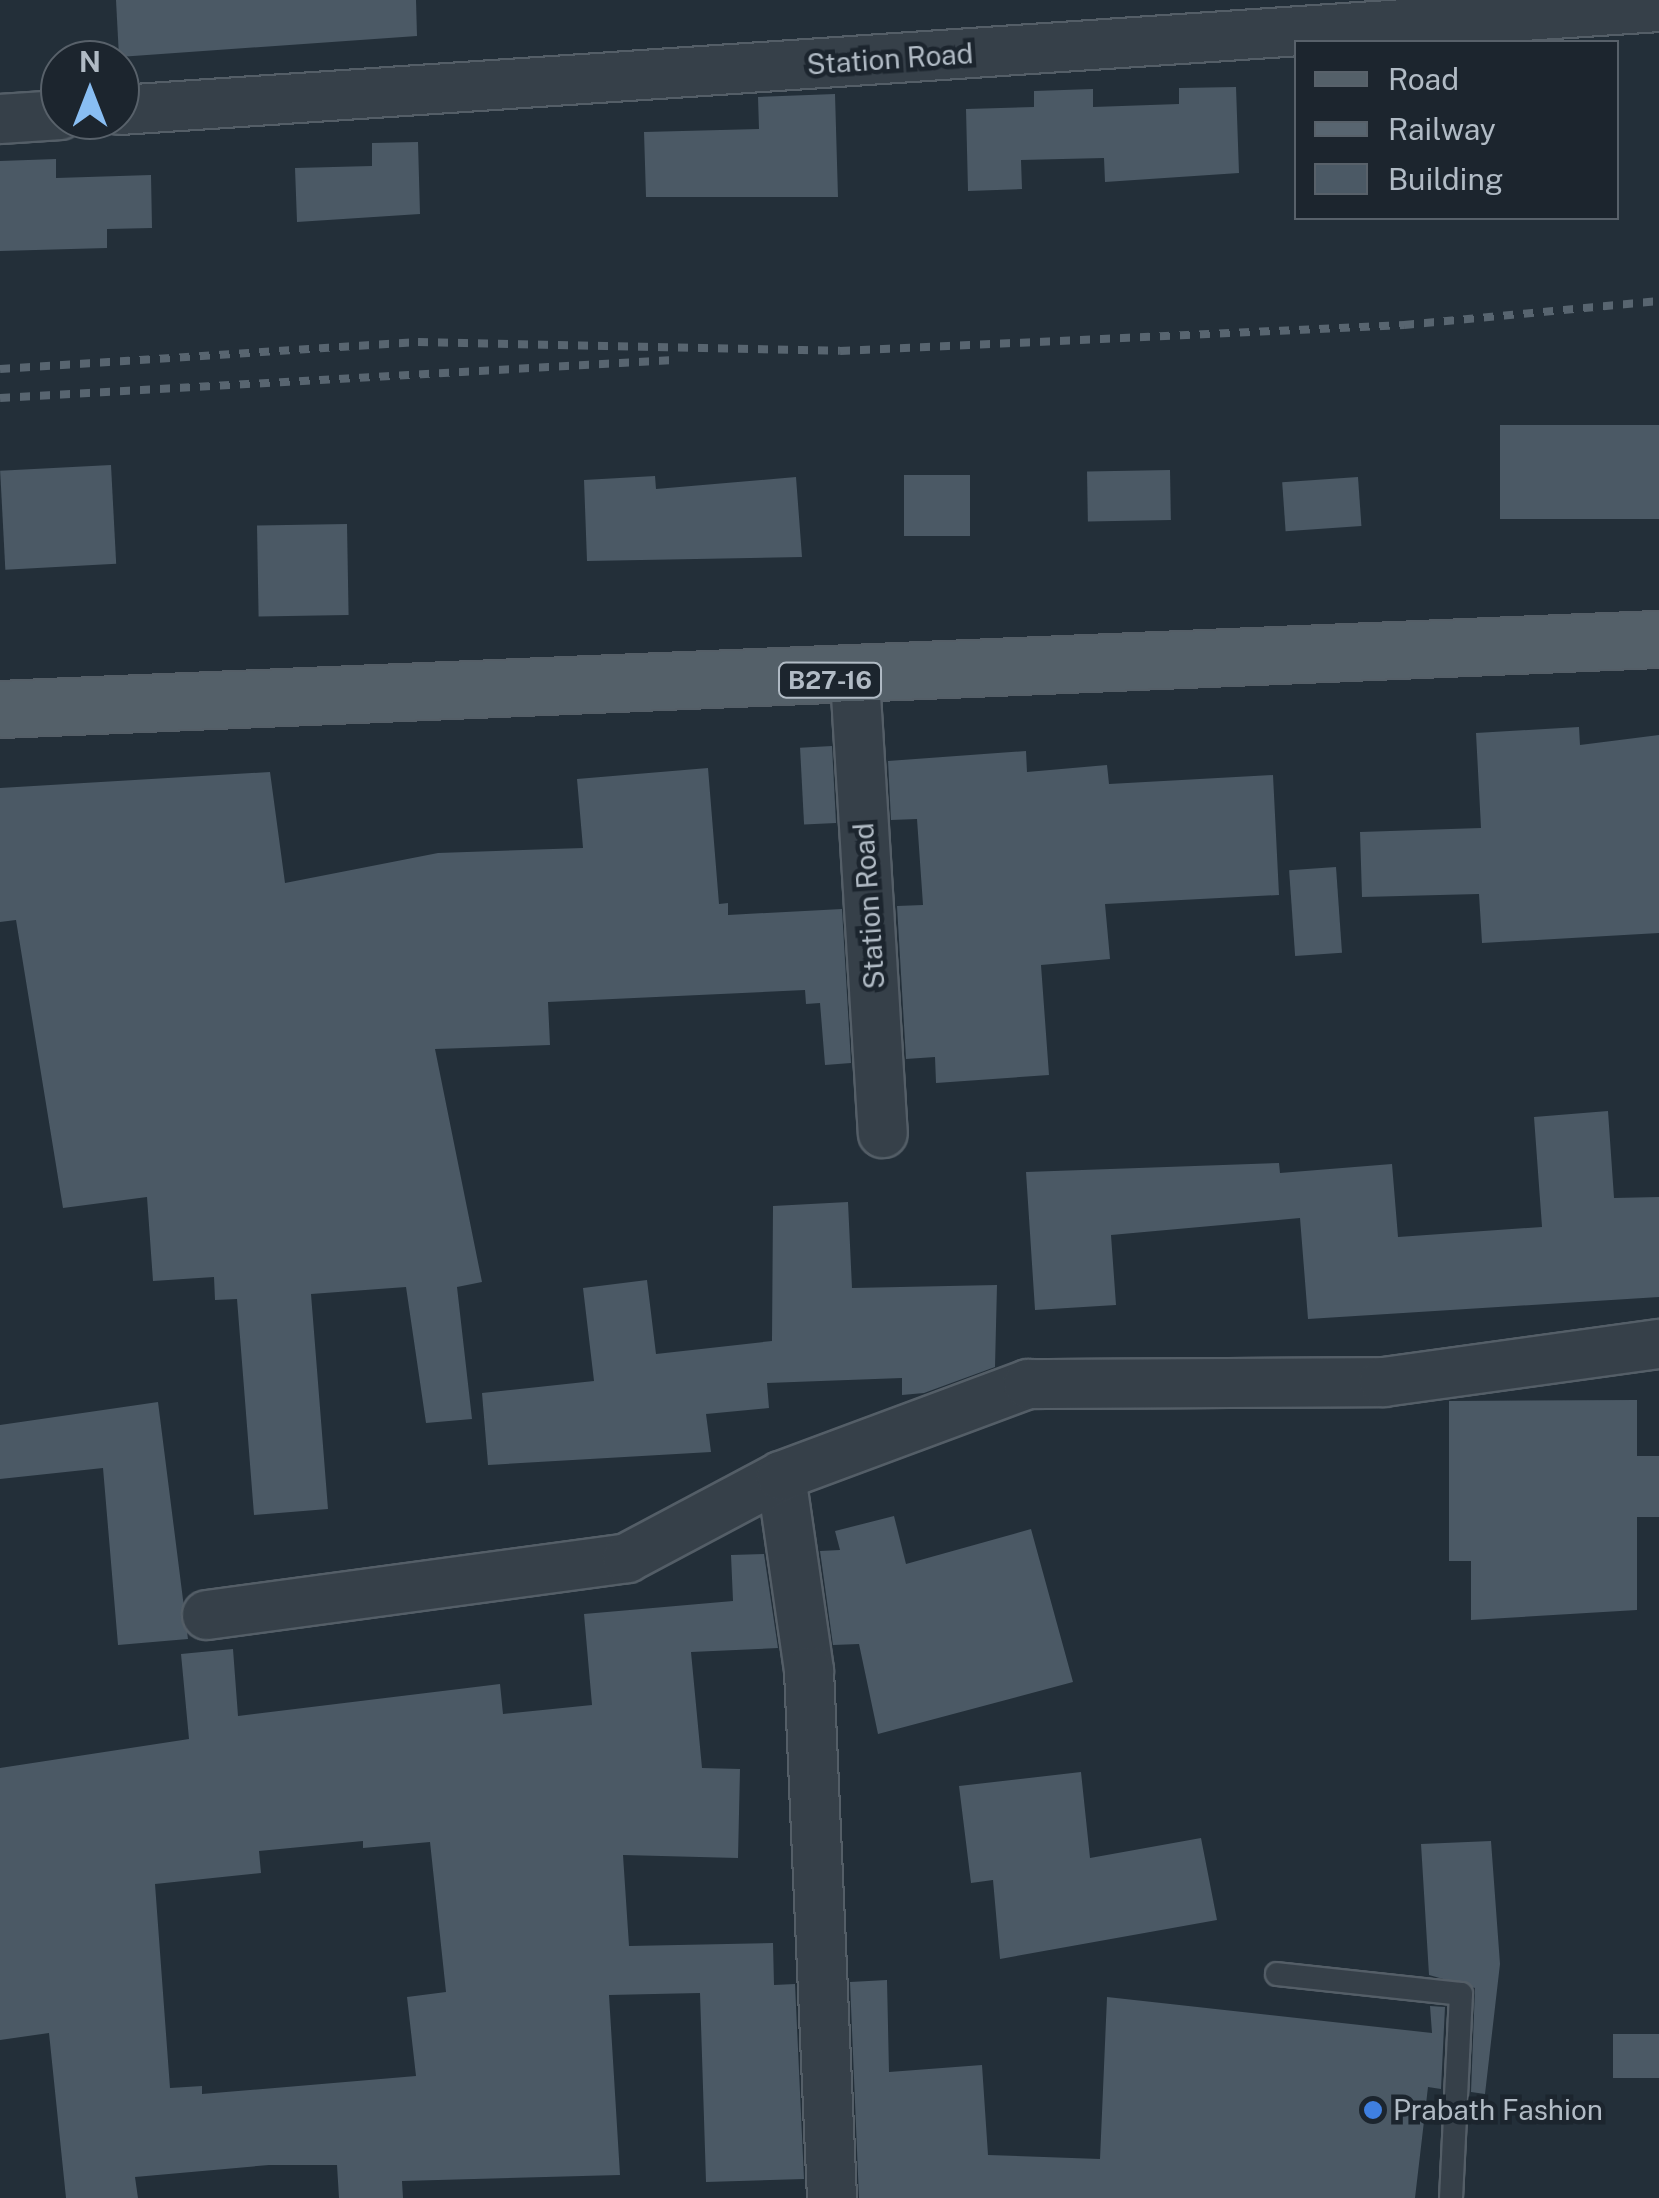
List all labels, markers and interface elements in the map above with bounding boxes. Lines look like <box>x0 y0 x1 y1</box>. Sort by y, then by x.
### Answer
street label: Station Road <box>806 36 974 82</box>
north arrow <box>40 40 140 140</box>
legend <box>1294 40 1619 220</box>
text: N <box>79 45 101 78</box>
text: Road <box>1388 61 1459 97</box>
text: Railway <box>1388 111 1496 147</box>
text: Building <box>1388 161 1503 197</box>
road number: B27-16 <box>778 660 882 700</box>
street label: Station Road <box>846 822 892 990</box>
place label: Prabath Fashion <box>1393 2093 1603 2127</box>
marker: Prabath Fashion <box>1362 2099 1384 2121</box>

